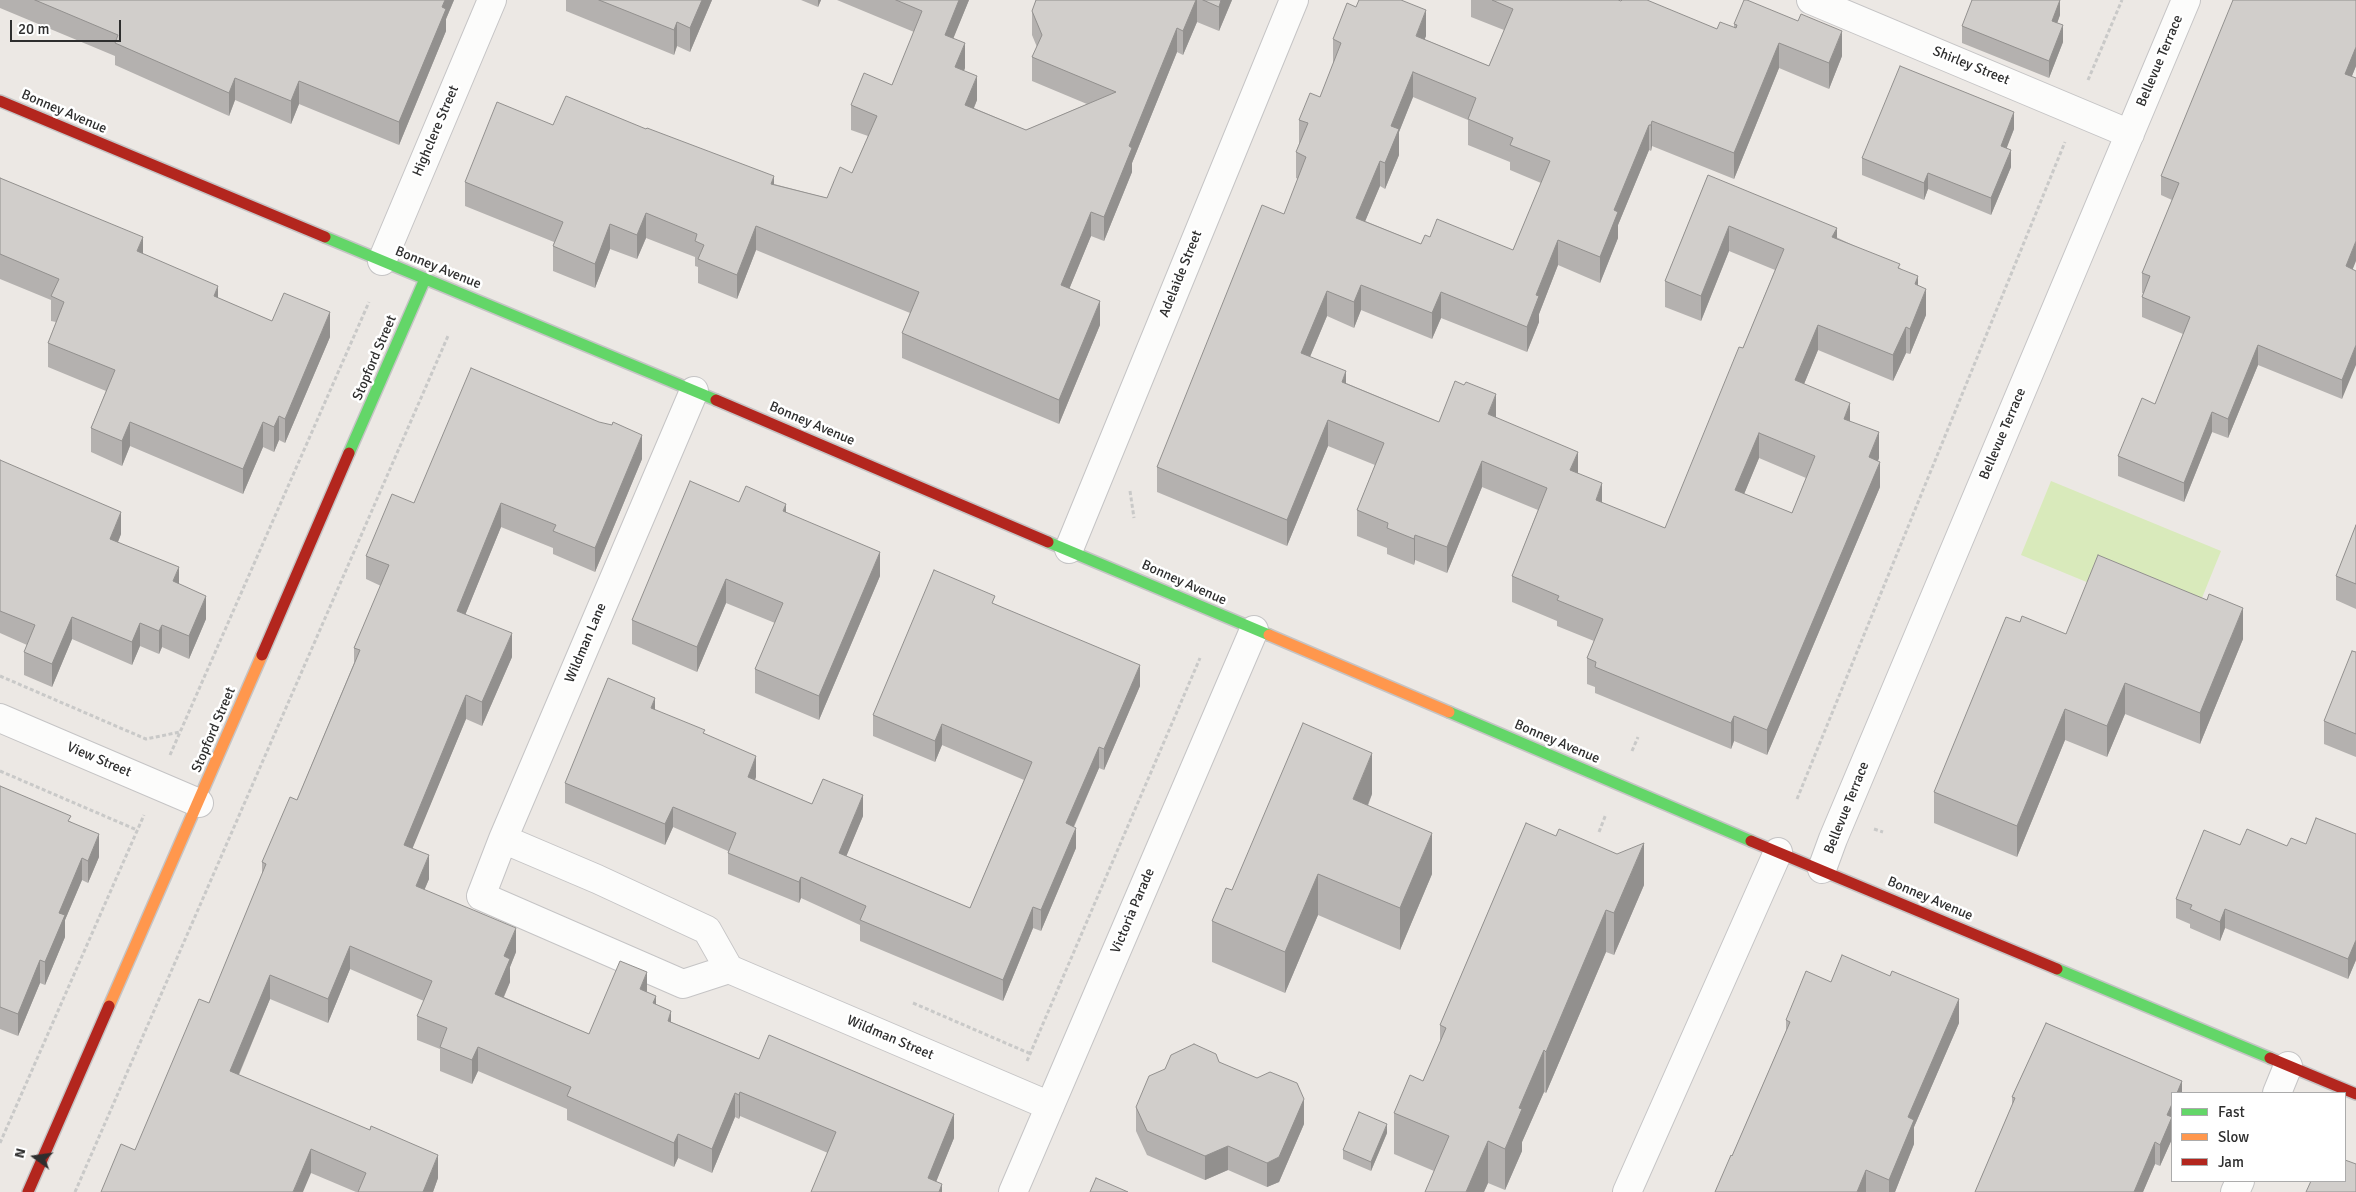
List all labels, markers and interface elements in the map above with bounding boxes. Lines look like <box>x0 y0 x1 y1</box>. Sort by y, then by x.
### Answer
scale bar <box>12 10 124 42</box>
street label: Bellevue Terrace <box>2133 13 2187 109</box>
text: 20 m <box>18 20 49 38</box>
street label: Shirley Street <box>1930 43 2012 89</box>
street label: Highclere Street <box>409 83 463 179</box>
street label: Bonney Avenue <box>19 86 109 138</box>
street label: Adelaide Street <box>1156 228 1206 320</box>
street label: Bonney Avenue <box>393 243 483 293</box>
street label: Stopford Street <box>349 313 401 403</box>
street label: Bellevue Terrace <box>1976 386 2030 482</box>
street label: Bonney Avenue <box>767 398 857 450</box>
street label: Bonney Avenue <box>1139 557 1229 609</box>
street label: Wildman Lane <box>562 601 610 685</box>
street label: Stopford Street <box>188 685 240 775</box>
street label: Bonney Avenue <box>1512 716 1602 768</box>
street label: View Street <box>64 739 134 781</box>
street label: Bellevue Terrace <box>1821 759 1873 857</box>
street label: Victoria Parade <box>1107 866 1159 956</box>
street label: Bonney Avenue <box>1885 873 1975 925</box>
street label: Wildman Street <box>844 1012 936 1064</box>
legend <box>2171 1092 2346 1182</box>
text: Fast <box>2218 1103 2245 1121</box>
text: Slow <box>2218 1128 2249 1146</box>
north arrow <box>10 1132 60 1182</box>
text: N <box>11 1146 29 1160</box>
text: Jam <box>2218 1153 2244 1171</box>

